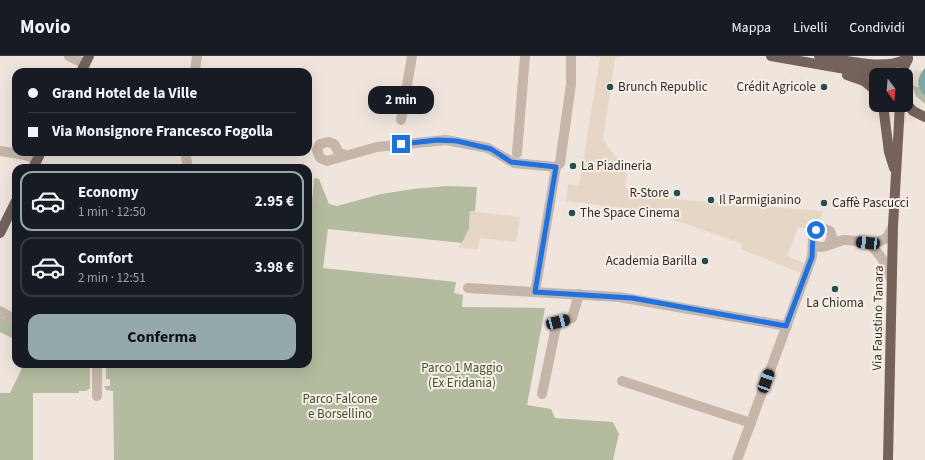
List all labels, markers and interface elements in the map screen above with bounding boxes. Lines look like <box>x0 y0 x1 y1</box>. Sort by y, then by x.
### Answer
text: Movio <box>20 14 71 41</box>
text: Mappa <box>731 18 771 38</box>
text: Livelli <box>793 18 827 38</box>
text: Condividi <box>849 18 905 38</box>
north arrow <box>869 68 913 112</box>
map controls <box>869 68 913 112</box>
place label: Brunch Republic <box>618 78 708 96</box>
place label: Crédit Agricole <box>737 78 816 96</box>
marker: Brunch Republic <box>605 82 615 92</box>
marker: Crédit Agricole <box>819 82 829 92</box>
text: Grand Hotel de la Ville <box>52 83 197 104</box>
callout: 2 min <box>368 86 434 114</box>
text: 2 min <box>385 91 417 109</box>
text: Via Monsignore Francesco Fogolla <box>52 121 273 142</box>
route end <box>392 135 410 153</box>
place label: La Piadineria <box>581 157 652 175</box>
marker: La Piadineria <box>568 161 578 171</box>
text: Economy <box>78 182 139 203</box>
icon: car <box>30 183 66 219</box>
place label: R-Store <box>629 184 669 202</box>
marker: R-Store <box>672 188 682 198</box>
text: 2.95 € <box>255 191 294 212</box>
place label: Il Parmigianino <box>719 191 801 209</box>
place label: Caffè Pascucci <box>832 194 909 212</box>
marker: Il Parmigianino <box>706 195 716 205</box>
marker: Caffè Pascucci <box>819 198 829 208</box>
text: 1 min · 12:50 <box>78 203 146 221</box>
place label: The Space Cinema <box>580 204 680 222</box>
marker: The Space Cinema <box>567 208 577 218</box>
route start <box>807 221 825 239</box>
car <box>855 236 881 250</box>
text: Comfort <box>78 248 133 269</box>
icon: car <box>30 249 66 285</box>
place label: Academia Barilla <box>606 252 697 270</box>
marker: Academia Barilla <box>700 256 710 266</box>
text: 3.98 € <box>255 257 294 278</box>
street label: Via Faustino Tanara <box>868 265 888 371</box>
text: 2 min · 12:51 <box>78 269 146 287</box>
marker: La Chioma <box>830 284 840 294</box>
place label: La Chioma <box>806 294 864 312</box>
car <box>545 313 571 331</box>
button: Conferma <box>28 314 296 360</box>
park label: Parco 1 Maggio (Ex Eridania) <box>421 359 503 392</box>
car <box>756 368 776 394</box>
park label: Parco Falcone e Borsellino <box>302 390 378 423</box>

